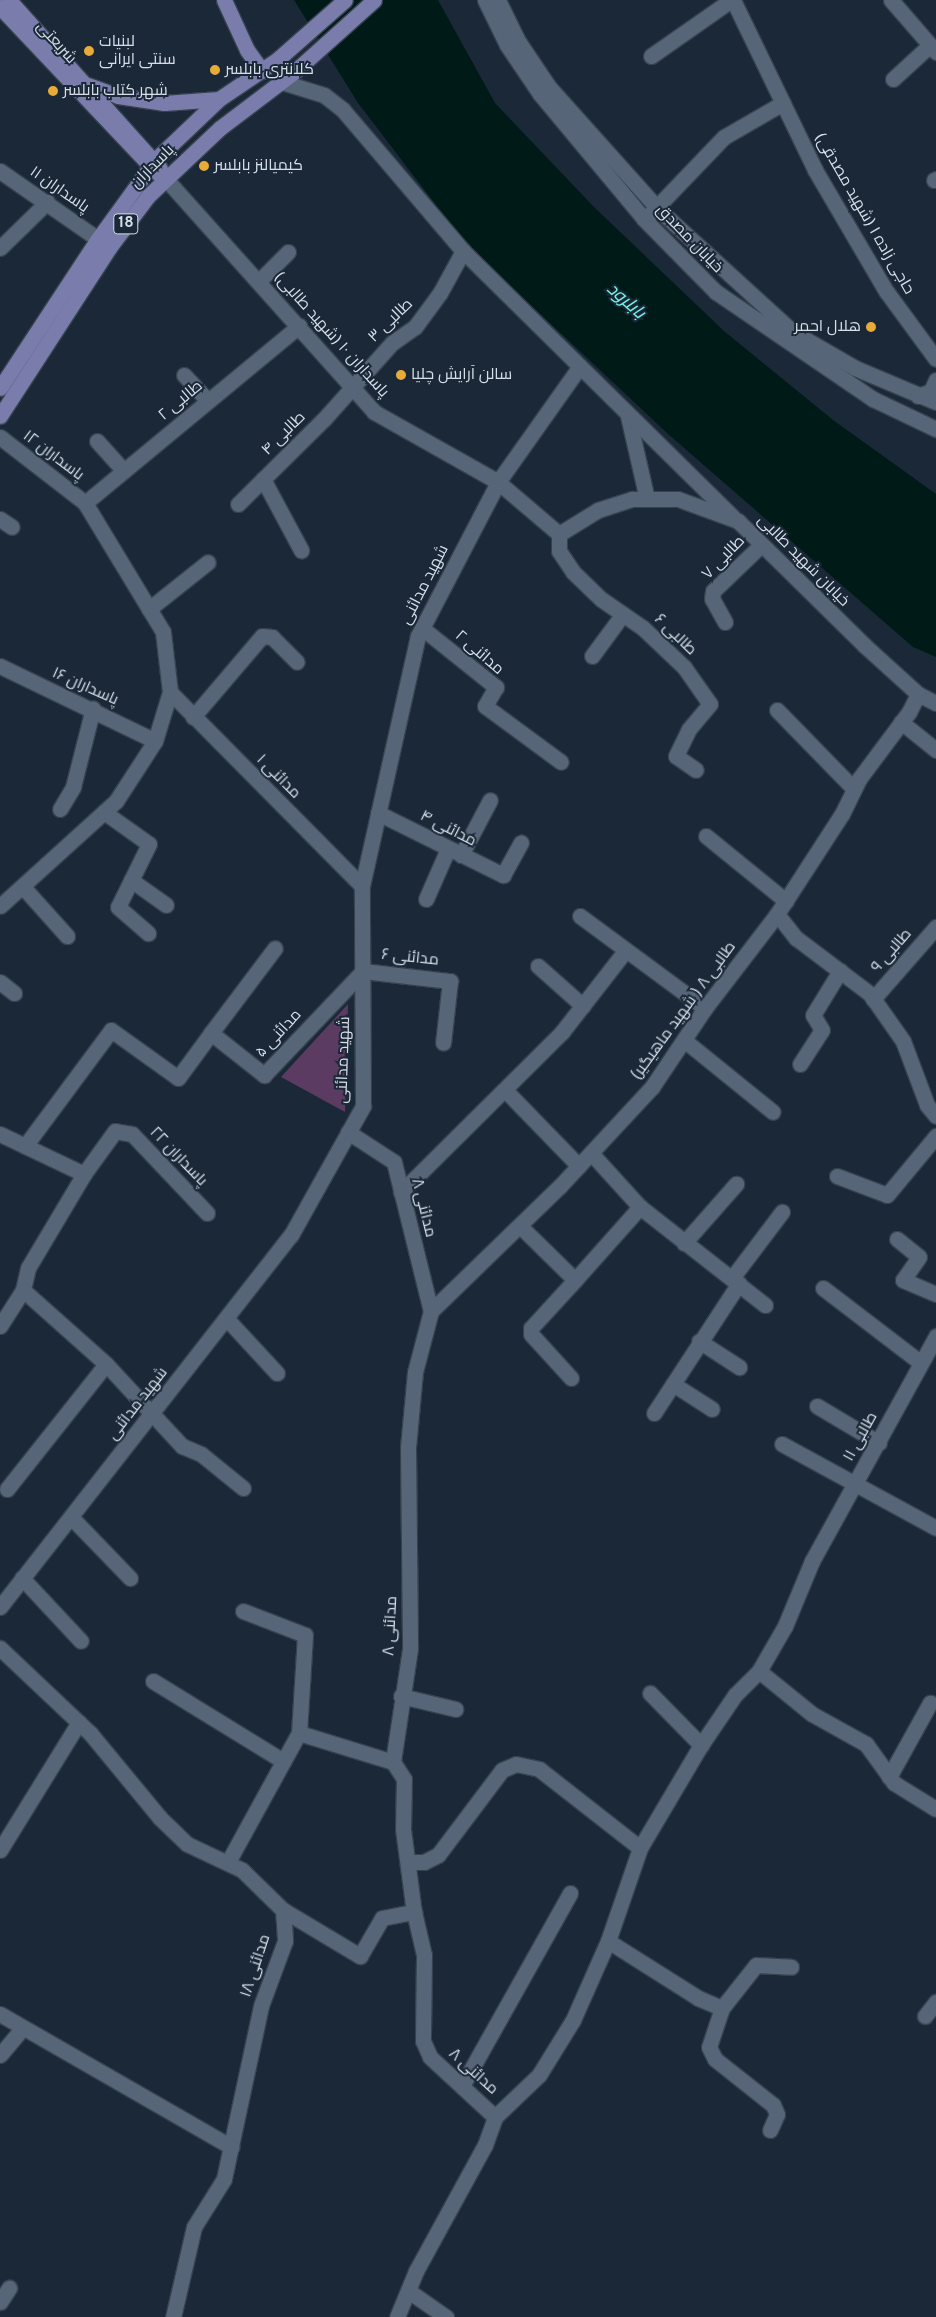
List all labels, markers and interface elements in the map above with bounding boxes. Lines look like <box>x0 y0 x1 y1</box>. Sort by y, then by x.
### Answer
street label: شریعتی <box>32 18 80 68</box>
place label: لبنیات سنتی ایرانی <box>99 32 176 70</box>
marker: لبنیات سنتی ایرانی <box>83 45 95 57</box>
place label: کلانتری بابلسر <box>225 60 314 80</box>
marker: کلانتری بابلسر <box>209 64 221 76</box>
place label: شهر کتاب بابلسر <box>63 81 168 101</box>
marker: شهر کتاب بابلسر <box>47 85 59 97</box>
street label: حاجی زاده ۱ (شهید مصدقی) <box>810 130 918 298</box>
street label: پاسداران <box>127 141 179 193</box>
place label: کیمیالنز بابلسر <box>214 156 303 176</box>
marker: کیمیالنز بابلسر <box>198 160 210 172</box>
street label: پاسداران ۱۱ <box>26 163 92 217</box>
street label: خیابان مصدق <box>652 201 726 277</box>
road number: 18 <box>112 212 140 236</box>
street label: پاسداران ۱۰ (شهید طالبی) <box>270 268 392 402</box>
water label: بابلرود <box>601 279 649 325</box>
street label: طالبی ۳ <box>365 295 417 347</box>
place label: هلال احمر <box>794 317 861 337</box>
marker: هلال احمر <box>865 321 877 333</box>
place label: سالن آرایش چلیا <box>411 365 512 385</box>
marker: سالن آرایش چلیا <box>395 369 407 381</box>
street label: طالبی ۲ <box>155 377 207 425</box>
street label: طالبی ۴ <box>258 408 310 460</box>
street label: پاسداران ۱۲ <box>19 427 87 485</box>
street label: خیابان شهید طالبی <box>753 511 853 611</box>
street label: طالبی ۷ <box>698 532 750 584</box>
street label: شهید مدائنی <box>397 542 453 628</box>
street label: طالبی ۶ <box>650 610 700 660</box>
street label: مدائنی ۲ <box>451 627 507 679</box>
street label: پاسداران ۱۶ <box>49 664 121 710</box>
street label: مدائنی ۱ <box>252 751 304 803</box>
street label: مدائنی ۴ <box>417 807 479 851</box>
street label: طالبی ۹ <box>868 925 916 977</box>
street label: طالبی ۸ ( شهید ماهیگیر) <box>627 938 741 1084</box>
street label: مدائنی ۶ <box>380 945 440 971</box>
street label: مدائنی ۵ <box>252 1006 306 1062</box>
street label: شهید مدائنی <box>333 1016 355 1104</box>
street label: پاسداران ۲۲ <box>145 1123 211 1191</box>
street label: مدائنی ۸ <box>406 1177 440 1239</box>
street label: شهید مدائنی <box>104 1364 172 1444</box>
street label: طالبی ۱۱ <box>840 1409 882 1465</box>
street label: مدائنی ۸ <box>380 1596 402 1656</box>
street label: مدائنی ۱۸ <box>237 1932 275 2000</box>
street label: مدائنی ۸ <box>444 2045 502 2099</box>

